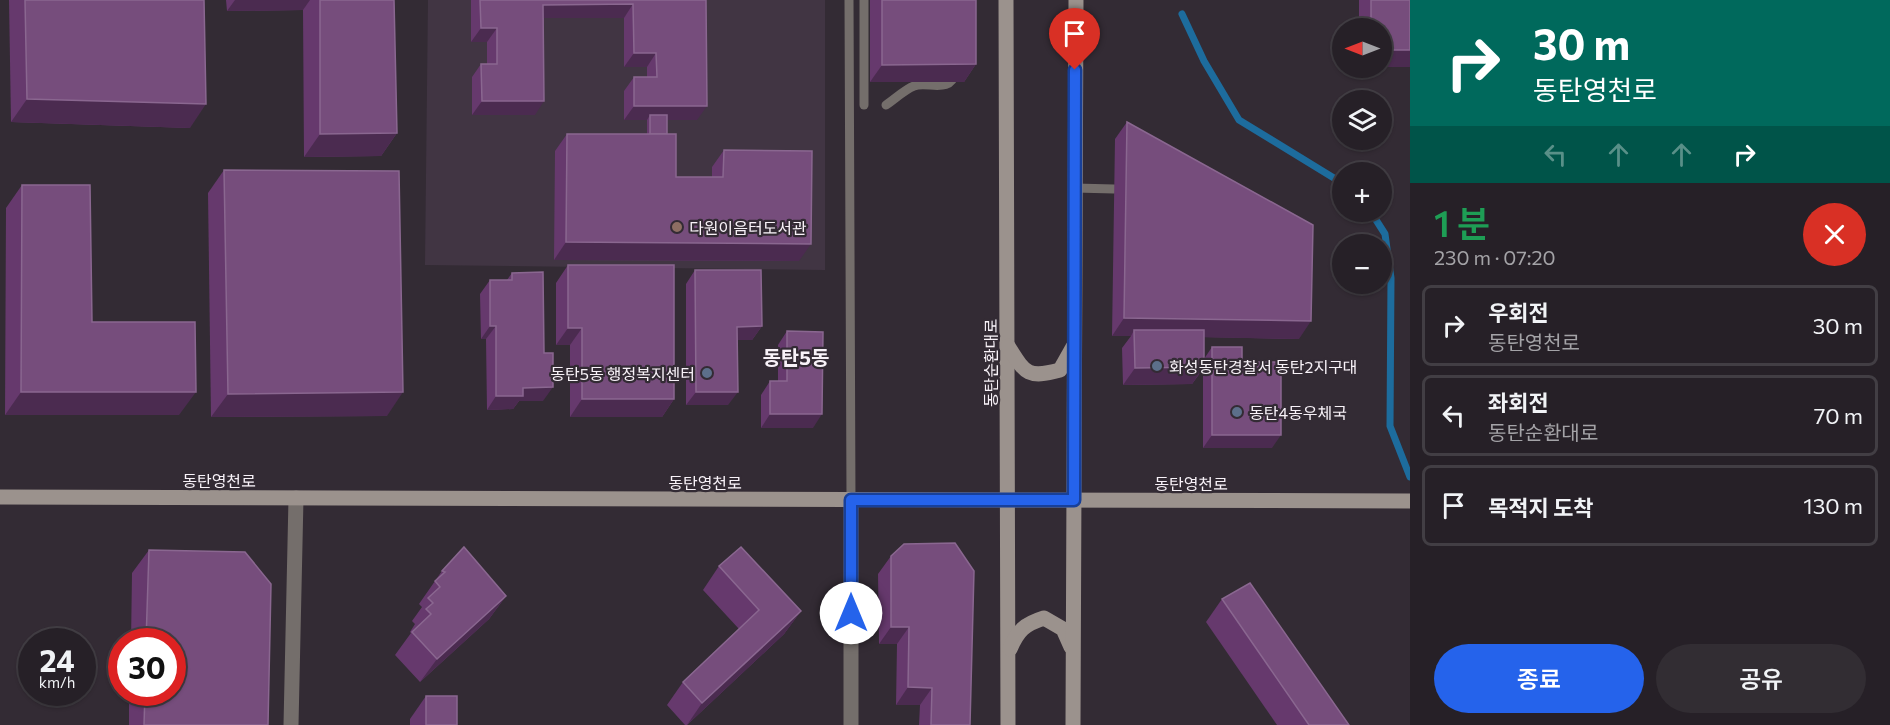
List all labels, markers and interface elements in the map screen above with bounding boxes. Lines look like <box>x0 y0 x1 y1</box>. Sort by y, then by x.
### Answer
pin <box>1049 8 1100 70</box>
icon: arrive <box>1058 17 1091 50</box>
text: 30 m <box>1533 17 1630 69</box>
north arrow <box>1332 18 1392 78</box>
map controls <box>1332 18 1392 294</box>
icon: right <box>1434 24 1512 102</box>
text: 동탄영천로 <box>1533 73 1657 106</box>
button: layers <box>1332 90 1392 150</box>
icon: left <box>1539 138 1572 171</box>
icon: ahead <box>1602 138 1635 171</box>
icon: ahead <box>1665 138 1698 171</box>
icon: right <box>1728 138 1761 171</box>
button: + <box>1332 162 1392 222</box>
text: 1 분 <box>1434 200 1490 244</box>
button: close <box>1803 203 1866 266</box>
place label: 다원이음터도서관 <box>689 218 807 237</box>
marker: 다원이음터도서관 <box>670 220 684 234</box>
button: − <box>1332 234 1392 294</box>
text: 230 m · 07:20 <box>1434 245 1556 269</box>
text: 우회전 <box>1488 299 1549 326</box>
icon: right <box>1437 309 1470 342</box>
text: 30 m <box>1813 312 1863 339</box>
street label: 동탄순환대로 <box>981 319 1000 407</box>
text: 동탄영천로 <box>1488 330 1580 354</box>
district label: 동탄5동 <box>763 345 829 369</box>
place label: 화성동탄경찰서 동탄2지구대 <box>1169 357 1358 376</box>
marker: 화성동탄경찰서 동탄2지구대 <box>1150 359 1164 373</box>
place label: 동탄5동 행정복지센터 <box>550 364 695 383</box>
marker: 동탄5동 행정복지센터 <box>700 366 714 380</box>
text: 좌회전 <box>1488 389 1549 416</box>
icon: left <box>1437 399 1470 432</box>
text: 70 m <box>1814 402 1863 429</box>
place label: 동탄4동우체국 <box>1249 403 1347 422</box>
marker: 동탄4동우체국 <box>1230 405 1244 419</box>
text: 동탄순환대로 <box>1488 420 1598 444</box>
street label: 동탄영천로 <box>182 471 256 490</box>
street label: 동탄영천로 <box>668 473 742 492</box>
street label: 동탄영천로 <box>1154 474 1228 493</box>
icon: arrive <box>1437 489 1470 522</box>
text: 130 m <box>1803 492 1863 519</box>
text: 목적지 도착 <box>1488 494 1593 521</box>
position arrow <box>819 581 883 645</box>
speed limit sign: 30 <box>108 628 186 706</box>
text: 24 <box>39 641 75 678</box>
button: 종료 <box>1434 644 1644 713</box>
button: 공유 <box>1656 644 1866 713</box>
text: km/h <box>39 673 75 691</box>

